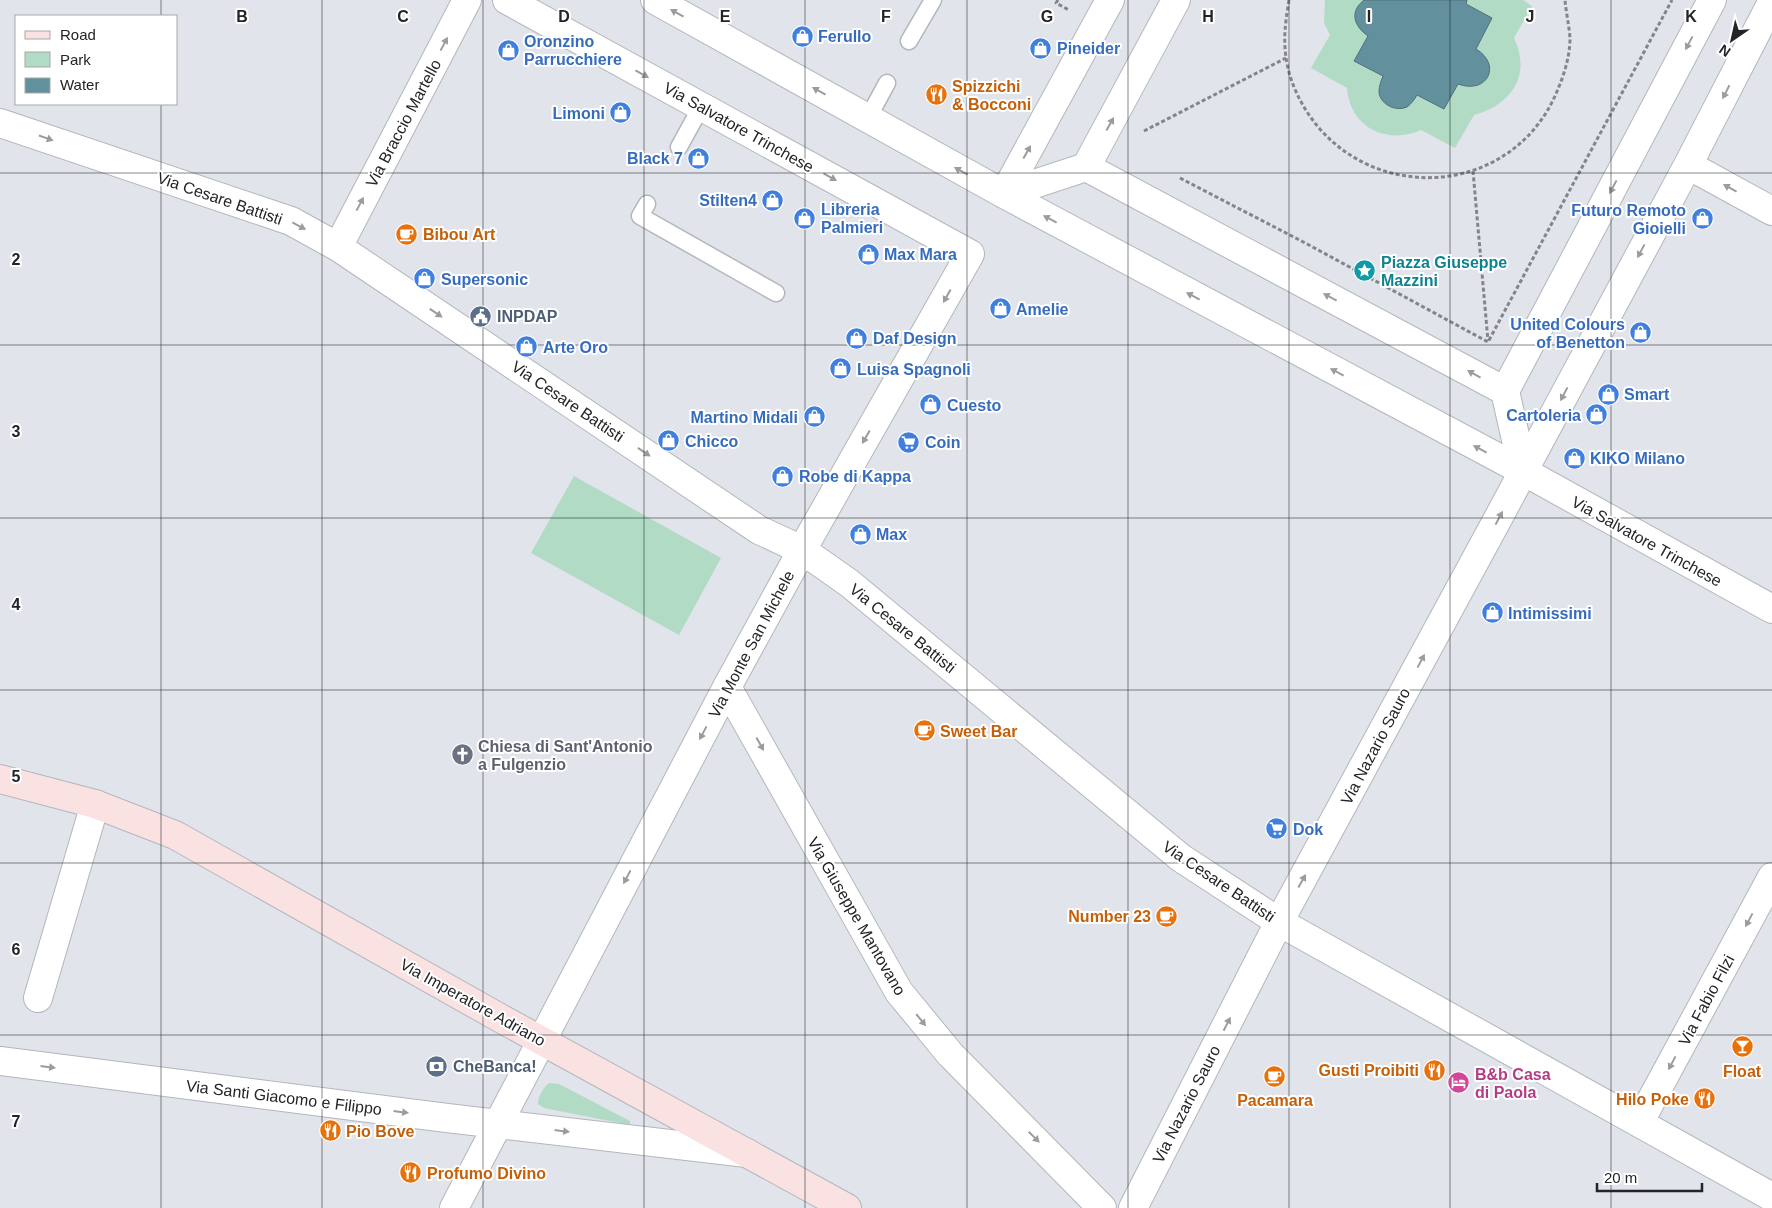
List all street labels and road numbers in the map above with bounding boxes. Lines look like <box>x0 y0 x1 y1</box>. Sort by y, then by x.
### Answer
street label: Via Braccio Martello <box>363 56 444 190</box>
street label: Via Salvatore Trinchese <box>661 79 817 176</box>
street label: Via Cesare Battisti <box>155 169 285 228</box>
street label: Via Cesare Battisti <box>509 358 627 445</box>
street label: Via Salvatore Trinchese <box>1569 493 1725 590</box>
street label: Via Monte San Michele <box>705 568 798 721</box>
street label: Via Cesare Battisti <box>846 580 959 676</box>
street label: Via Nazario Sauro <box>1338 685 1413 807</box>
street label: Via Giuseppe Mantovano <box>804 834 909 998</box>
street label: Via Cesare Battisti <box>1160 838 1278 925</box>
street label: Via Fabio Filzi <box>1675 952 1737 1048</box>
street label: Via Imperatore Adriano <box>397 955 548 1050</box>
street label: Via Nazario Sauro <box>1149 1043 1223 1166</box>
street label: Via Santi Giacomo e Filippo <box>185 1077 383 1118</box>

